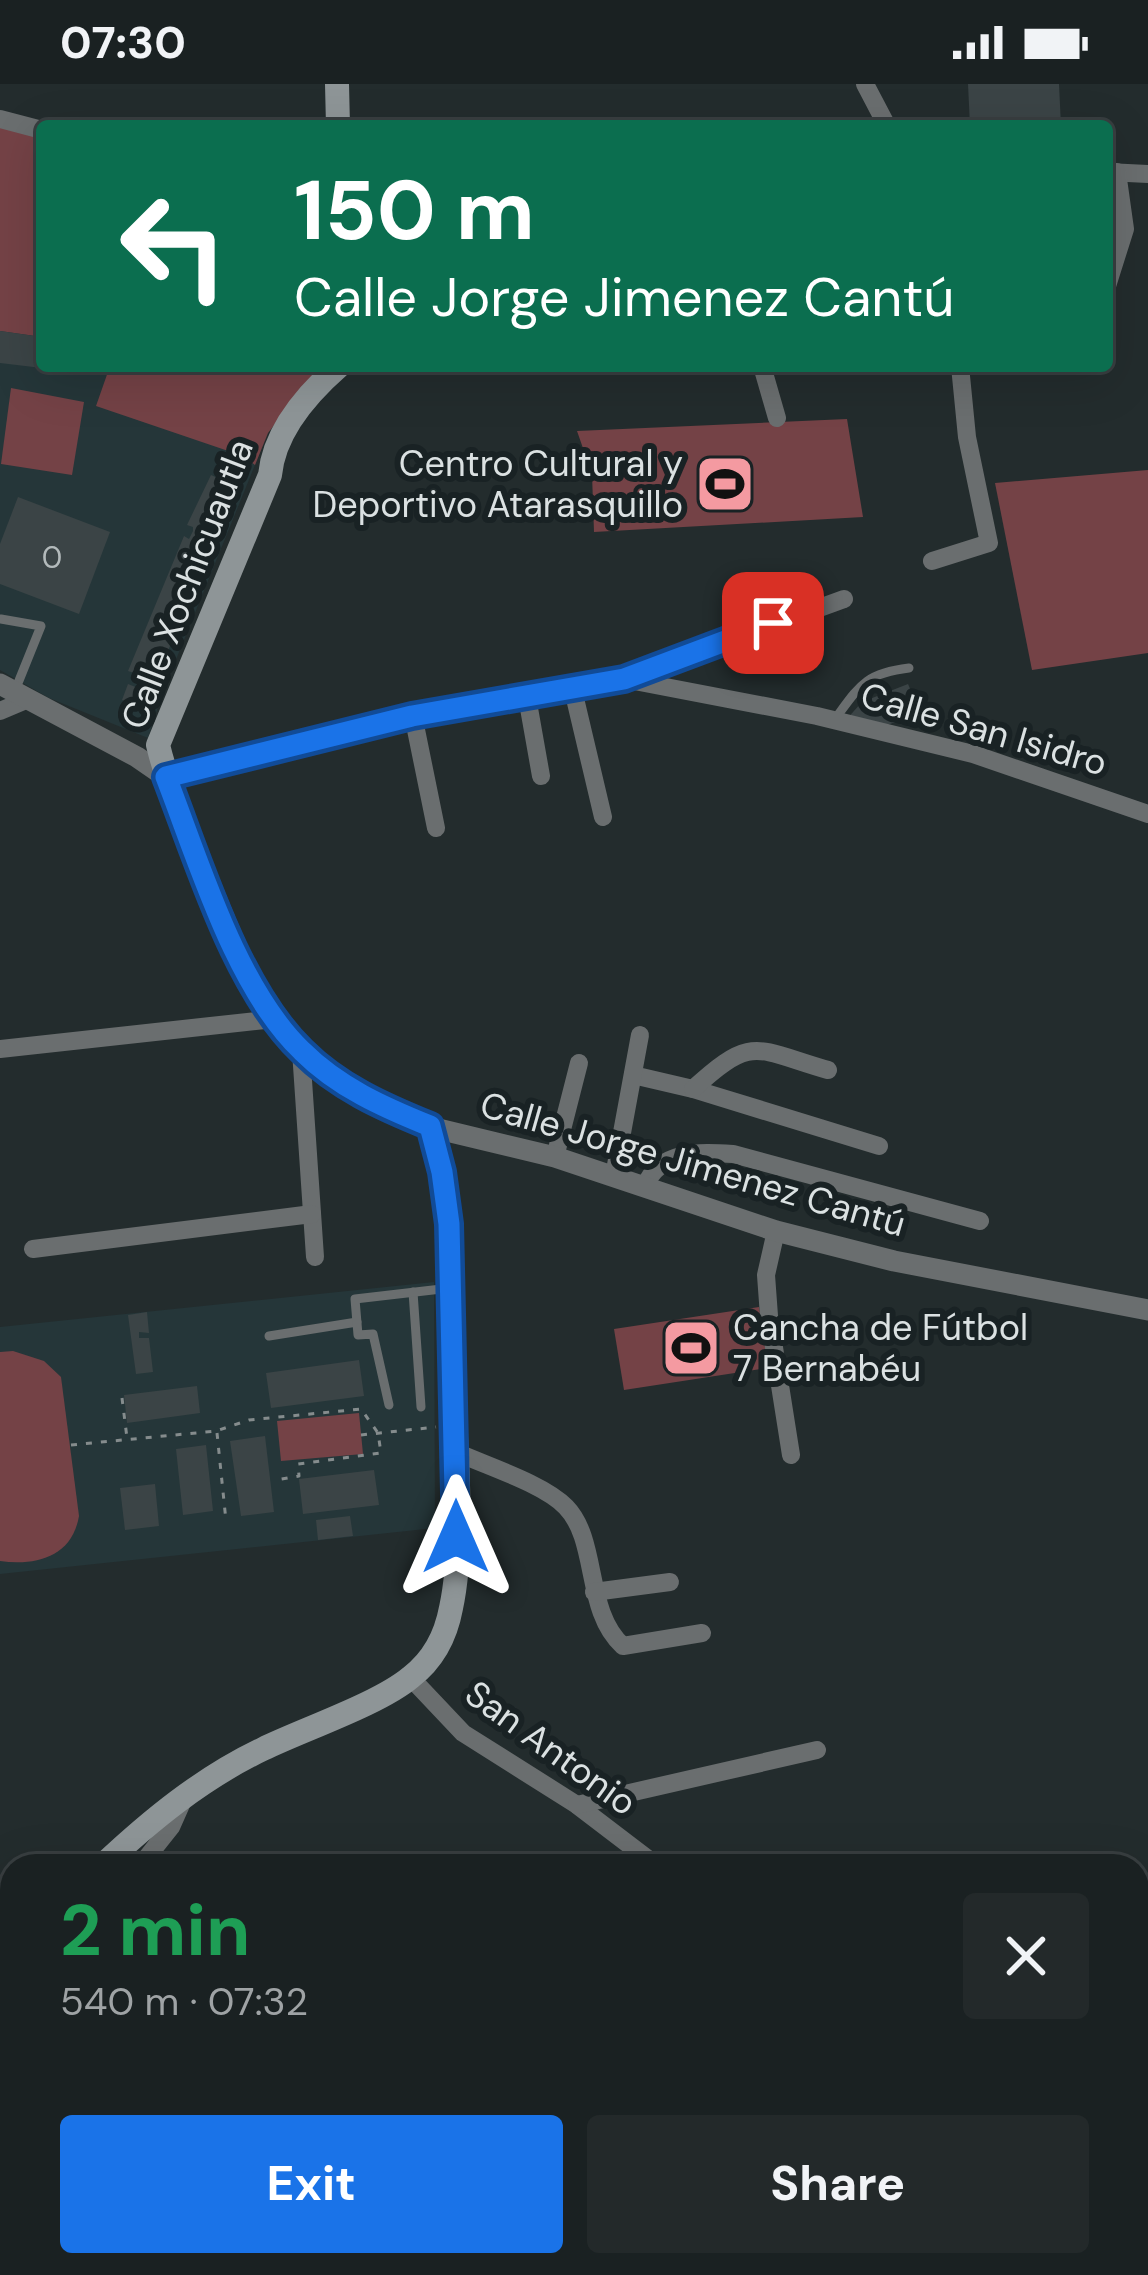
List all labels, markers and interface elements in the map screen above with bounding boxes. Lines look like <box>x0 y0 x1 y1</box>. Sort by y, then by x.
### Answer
text: 07:30 <box>60 13 186 72</box>
text: 150 m <box>294 156 535 265</box>
icon: left <box>96 168 252 324</box>
text: Calle Jorge Jimenez Cantú <box>294 262 954 333</box>
street label: Calle Xochicuautla <box>110 432 264 736</box>
place label: Centro Cultural y Deportivo Atarasquillo <box>313 440 683 528</box>
sports icon: Centro Cultural y Deportivo Atarasquillo <box>694 453 756 515</box>
house number: 0 <box>42 538 62 577</box>
pin <box>722 572 824 674</box>
icon: arrive <box>740 590 806 656</box>
street label: Calle San Isidro <box>856 671 1112 787</box>
street label: Calle Jorge Jimenez Cantú <box>475 1081 911 1247</box>
place label: Cancha de Fútbol 7 Bernabéu <box>733 1304 1028 1392</box>
sports icon: Cancha de Fútbol 7 Bernabéu <box>660 1317 722 1379</box>
position arrow <box>393 1474 519 1600</box>
street label: San Antonio <box>456 1670 646 1826</box>
text: 2 min <box>60 1884 250 1977</box>
button: close <box>963 1893 1089 2019</box>
text: 540 m · 07:32 <box>60 1976 308 2027</box>
button: Exit <box>60 2115 563 2253</box>
button: Share <box>587 2115 1089 2253</box>

